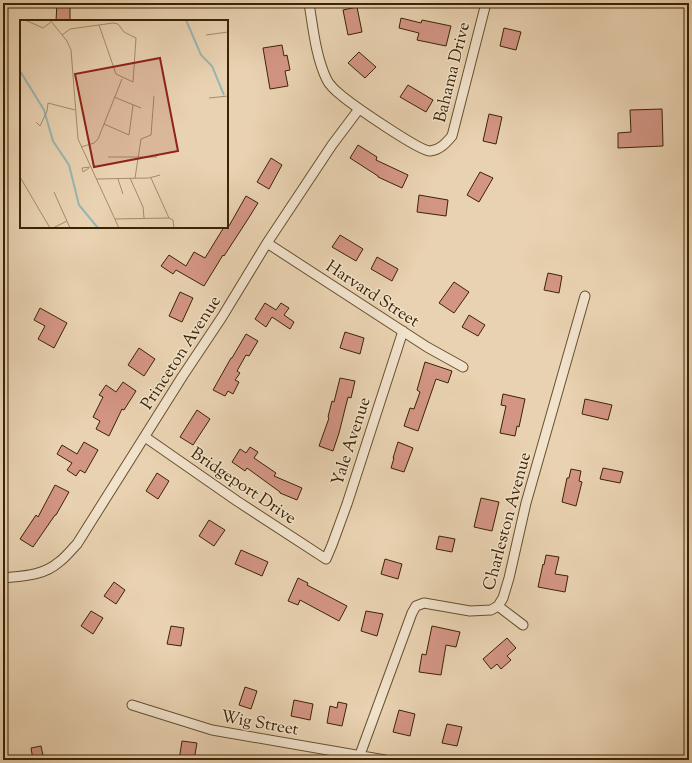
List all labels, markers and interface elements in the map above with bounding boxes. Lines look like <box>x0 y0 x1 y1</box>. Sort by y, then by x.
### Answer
inset map <box>20 20 228 228</box>
street label: Bahama Drive <box>429 20 477 125</box>
street label: Harvard Street <box>320 255 424 334</box>
street label: Princeton Avenue <box>136 291 228 415</box>
street label: Yale Avenue <box>326 394 378 489</box>
street label: Bridgeport Drive <box>185 442 301 531</box>
street label: Charleston Avenue <box>478 450 538 593</box>
street label: Wig Street <box>219 705 301 743</box>

